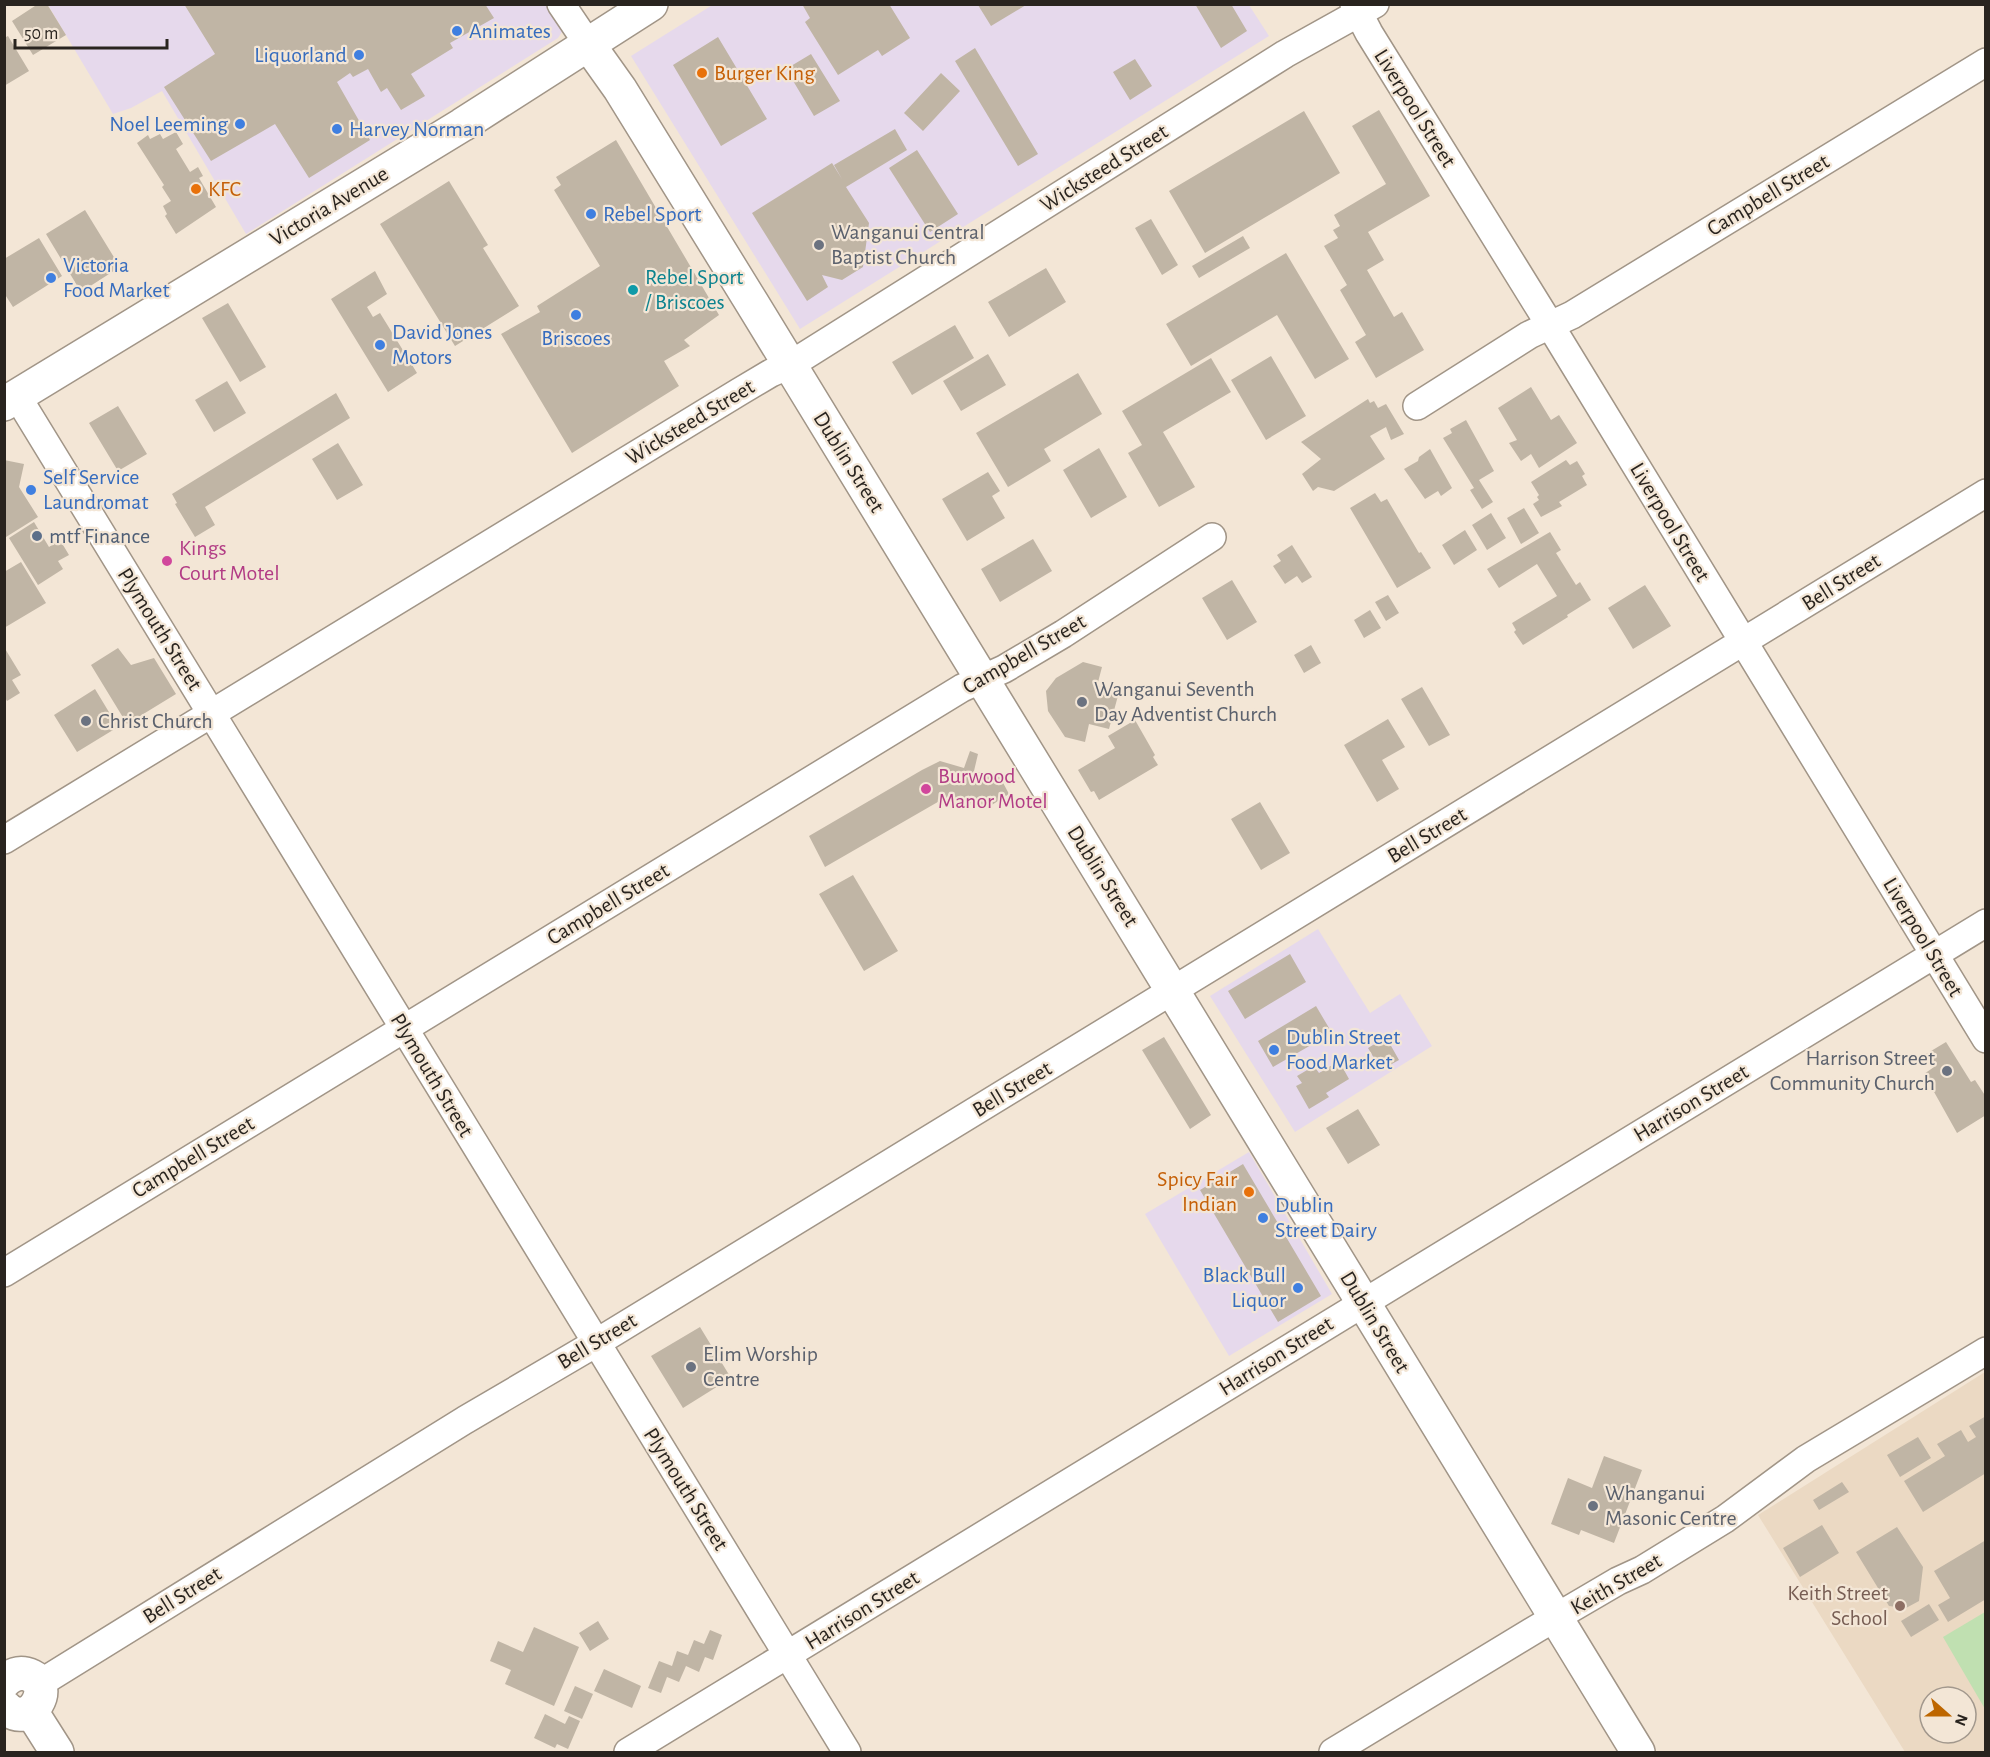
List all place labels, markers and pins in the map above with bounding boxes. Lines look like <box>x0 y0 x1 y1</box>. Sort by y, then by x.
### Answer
place label: Animates <box>469 20 551 42</box>
marker: Animates <box>450 24 464 38</box>
place label: Liquorland <box>254 44 347 66</box>
marker: Liquorland <box>352 48 366 62</box>
place label: Burger King <box>714 62 815 84</box>
marker: Burger King <box>695 66 709 80</box>
place label: Noel Leeming <box>109 113 228 135</box>
marker: Noel Leeming <box>233 117 247 131</box>
place label: Harvey Norman <box>349 118 484 140</box>
marker: Harvey Norman <box>330 122 344 136</box>
place label: KFC <box>208 178 241 200</box>
marker: KFC <box>189 182 203 196</box>
place label: Rebel Sport <box>603 203 701 225</box>
marker: Rebel Sport <box>584 207 598 221</box>
place label: Wanganui Central Baptist Church <box>831 221 985 268</box>
marker: Wanganui Central Baptist Church <box>812 238 826 252</box>
place label: Victoria Food Market <box>63 254 169 301</box>
place label: Rebel Sport / Briscoes <box>645 266 743 313</box>
marker: Victoria Food Market <box>44 271 58 285</box>
marker: Rebel Sport / Briscoes <box>626 283 640 297</box>
marker: Briscoes <box>569 308 583 322</box>
place label: David Jones Motors <box>392 321 492 368</box>
place label: Briscoes <box>541 327 611 349</box>
marker: David Jones Motors <box>373 338 387 352</box>
place label: Self Service Laundromat <box>43 466 149 513</box>
marker: Self Service Laundromat <box>24 483 38 497</box>
place label: mtf Finance <box>49 525 150 547</box>
marker: mtf Finance <box>30 529 44 543</box>
place label: Kings Court Motel <box>179 537 280 584</box>
marker: Kings Court Motel <box>160 554 174 568</box>
place label: Wanganui Seventh Day Adventist Church <box>1094 678 1277 725</box>
marker: Wanganui Seventh Day Adventist Church <box>1075 695 1089 709</box>
place label: Christ Church <box>98 710 213 732</box>
marker: Christ Church <box>79 714 93 728</box>
place label: Burwood Manor Motel <box>938 765 1048 812</box>
marker: Burwood Manor Motel <box>919 782 933 796</box>
place label: Dublin Street Food Market <box>1286 1026 1400 1073</box>
marker: Dublin Street Food Market <box>1267 1043 1281 1057</box>
place label: Harrison Street Community Church <box>1770 1047 1935 1094</box>
marker: Harrison Street Community Church <box>1940 1064 1954 1078</box>
place label: Spicy Fair Indian <box>1157 1168 1237 1215</box>
marker: Spicy Fair Indian <box>1242 1185 1256 1199</box>
place label: Dublin Street Dairy <box>1275 1194 1377 1241</box>
marker: Dublin Street Dairy <box>1256 1211 1270 1225</box>
place label: Black Bull Liquor <box>1203 1264 1286 1311</box>
marker: Black Bull Liquor <box>1291 1281 1305 1295</box>
place label: Elim Worship Centre <box>703 1343 818 1390</box>
marker: Elim Worship Centre <box>684 1360 698 1374</box>
place label: Whanganui Masonic Centre <box>1605 1482 1737 1529</box>
marker: Whanganui Masonic Centre <box>1586 1499 1600 1513</box>
place label: Keith Street School <box>1787 1582 1888 1629</box>
marker: Keith Street School <box>1893 1599 1907 1613</box>

